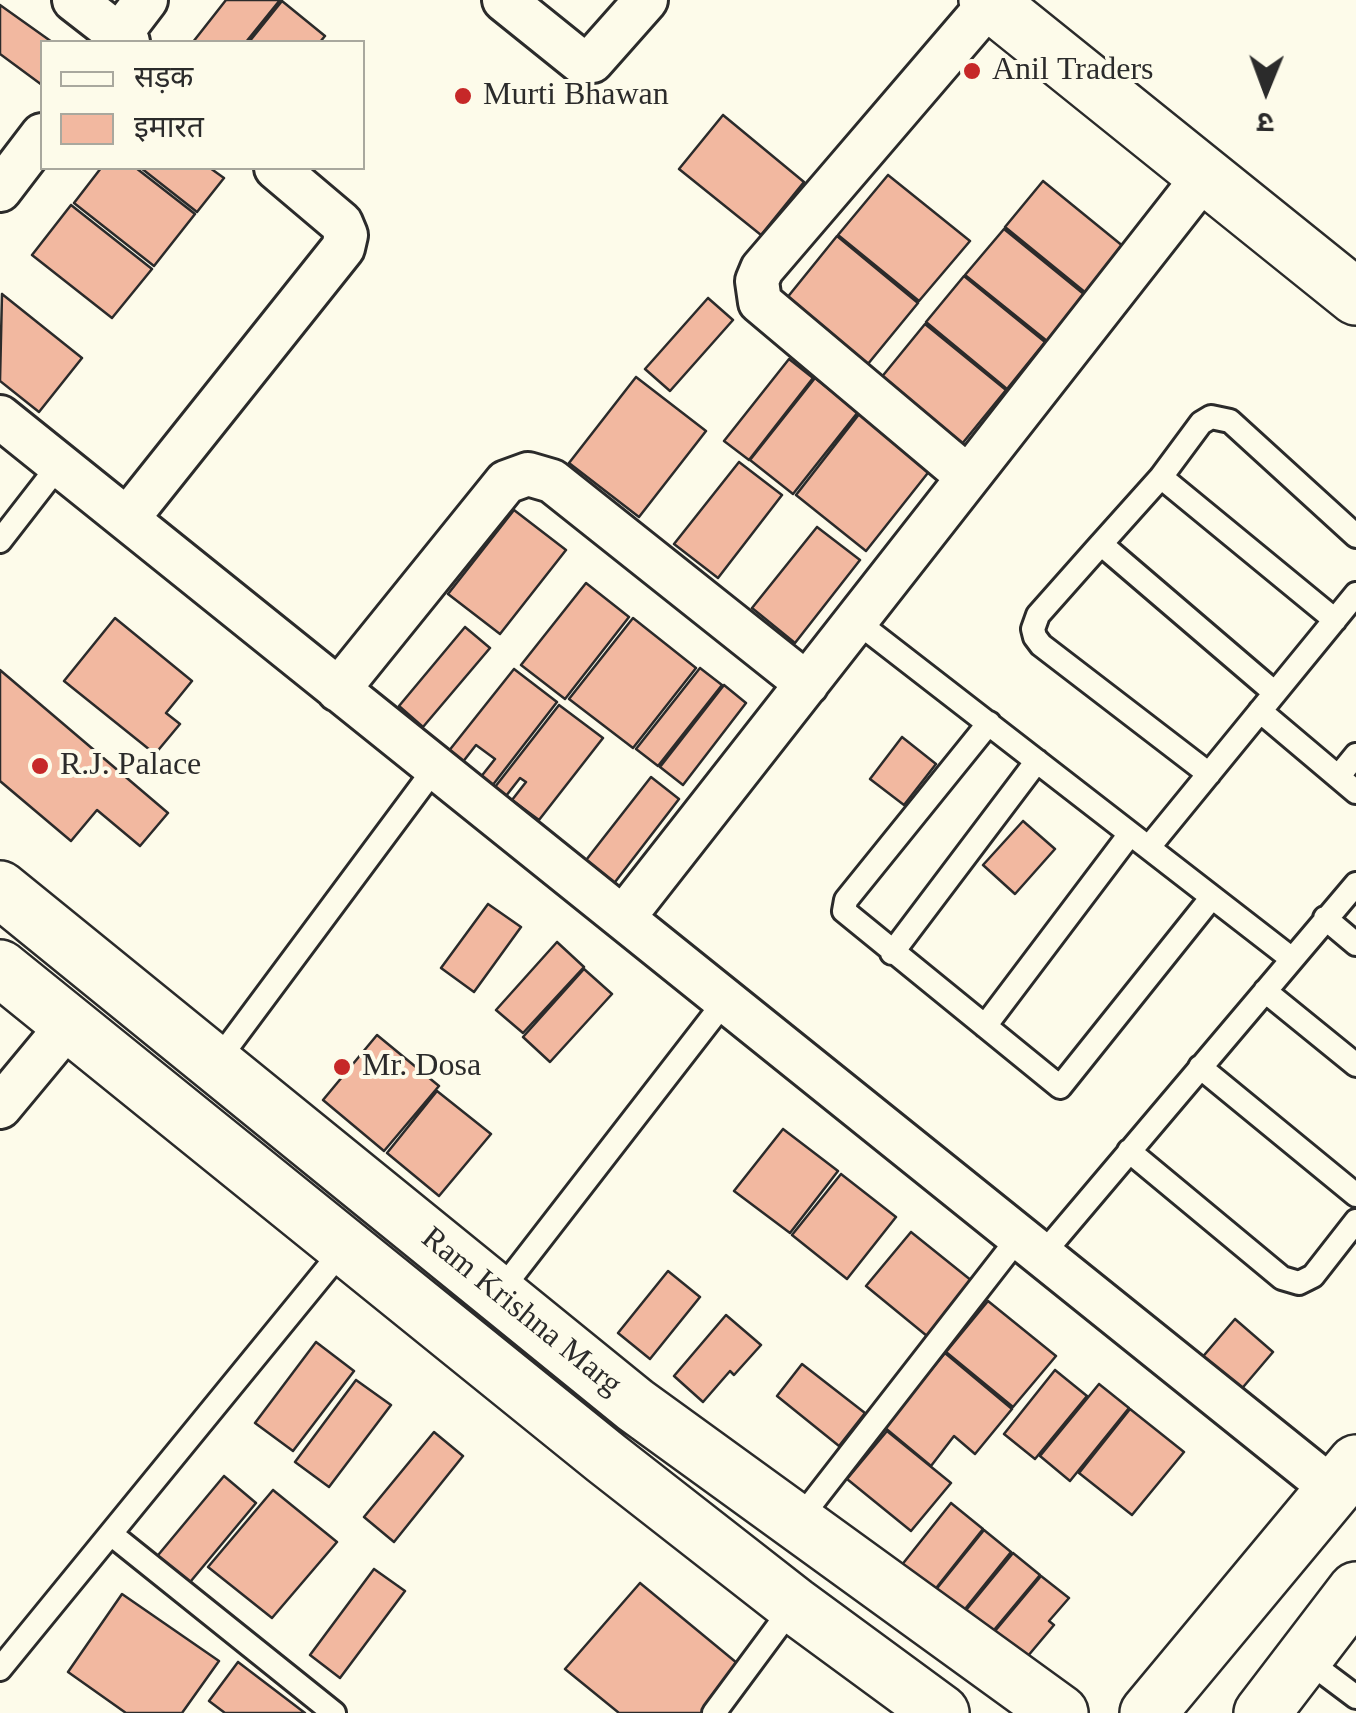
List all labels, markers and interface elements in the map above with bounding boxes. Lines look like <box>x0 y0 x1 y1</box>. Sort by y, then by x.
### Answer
legend <box>40 40 365 170</box>
north arrow <box>1216 40 1316 140</box>
place label: Anil Traders <box>992 52 1170 90</box>
text: सड़क <box>134 60 193 99</box>
marker: Anil Traders <box>961 60 983 82</box>
place label: Murti Bhawan <box>483 77 695 115</box>
marker: Murti Bhawan <box>452 85 474 107</box>
text: उ <box>1257 102 1274 138</box>
text: इमारत <box>134 110 204 149</box>
place label: R.J. Palace <box>60 747 211 785</box>
marker: R.J. Palace <box>29 755 51 777</box>
place label: Mr. Dosa <box>362 1048 497 1086</box>
marker: Mr. Dosa <box>331 1056 353 1078</box>
street label: Ram Krishna Marg <box>401 1210 641 1414</box>

